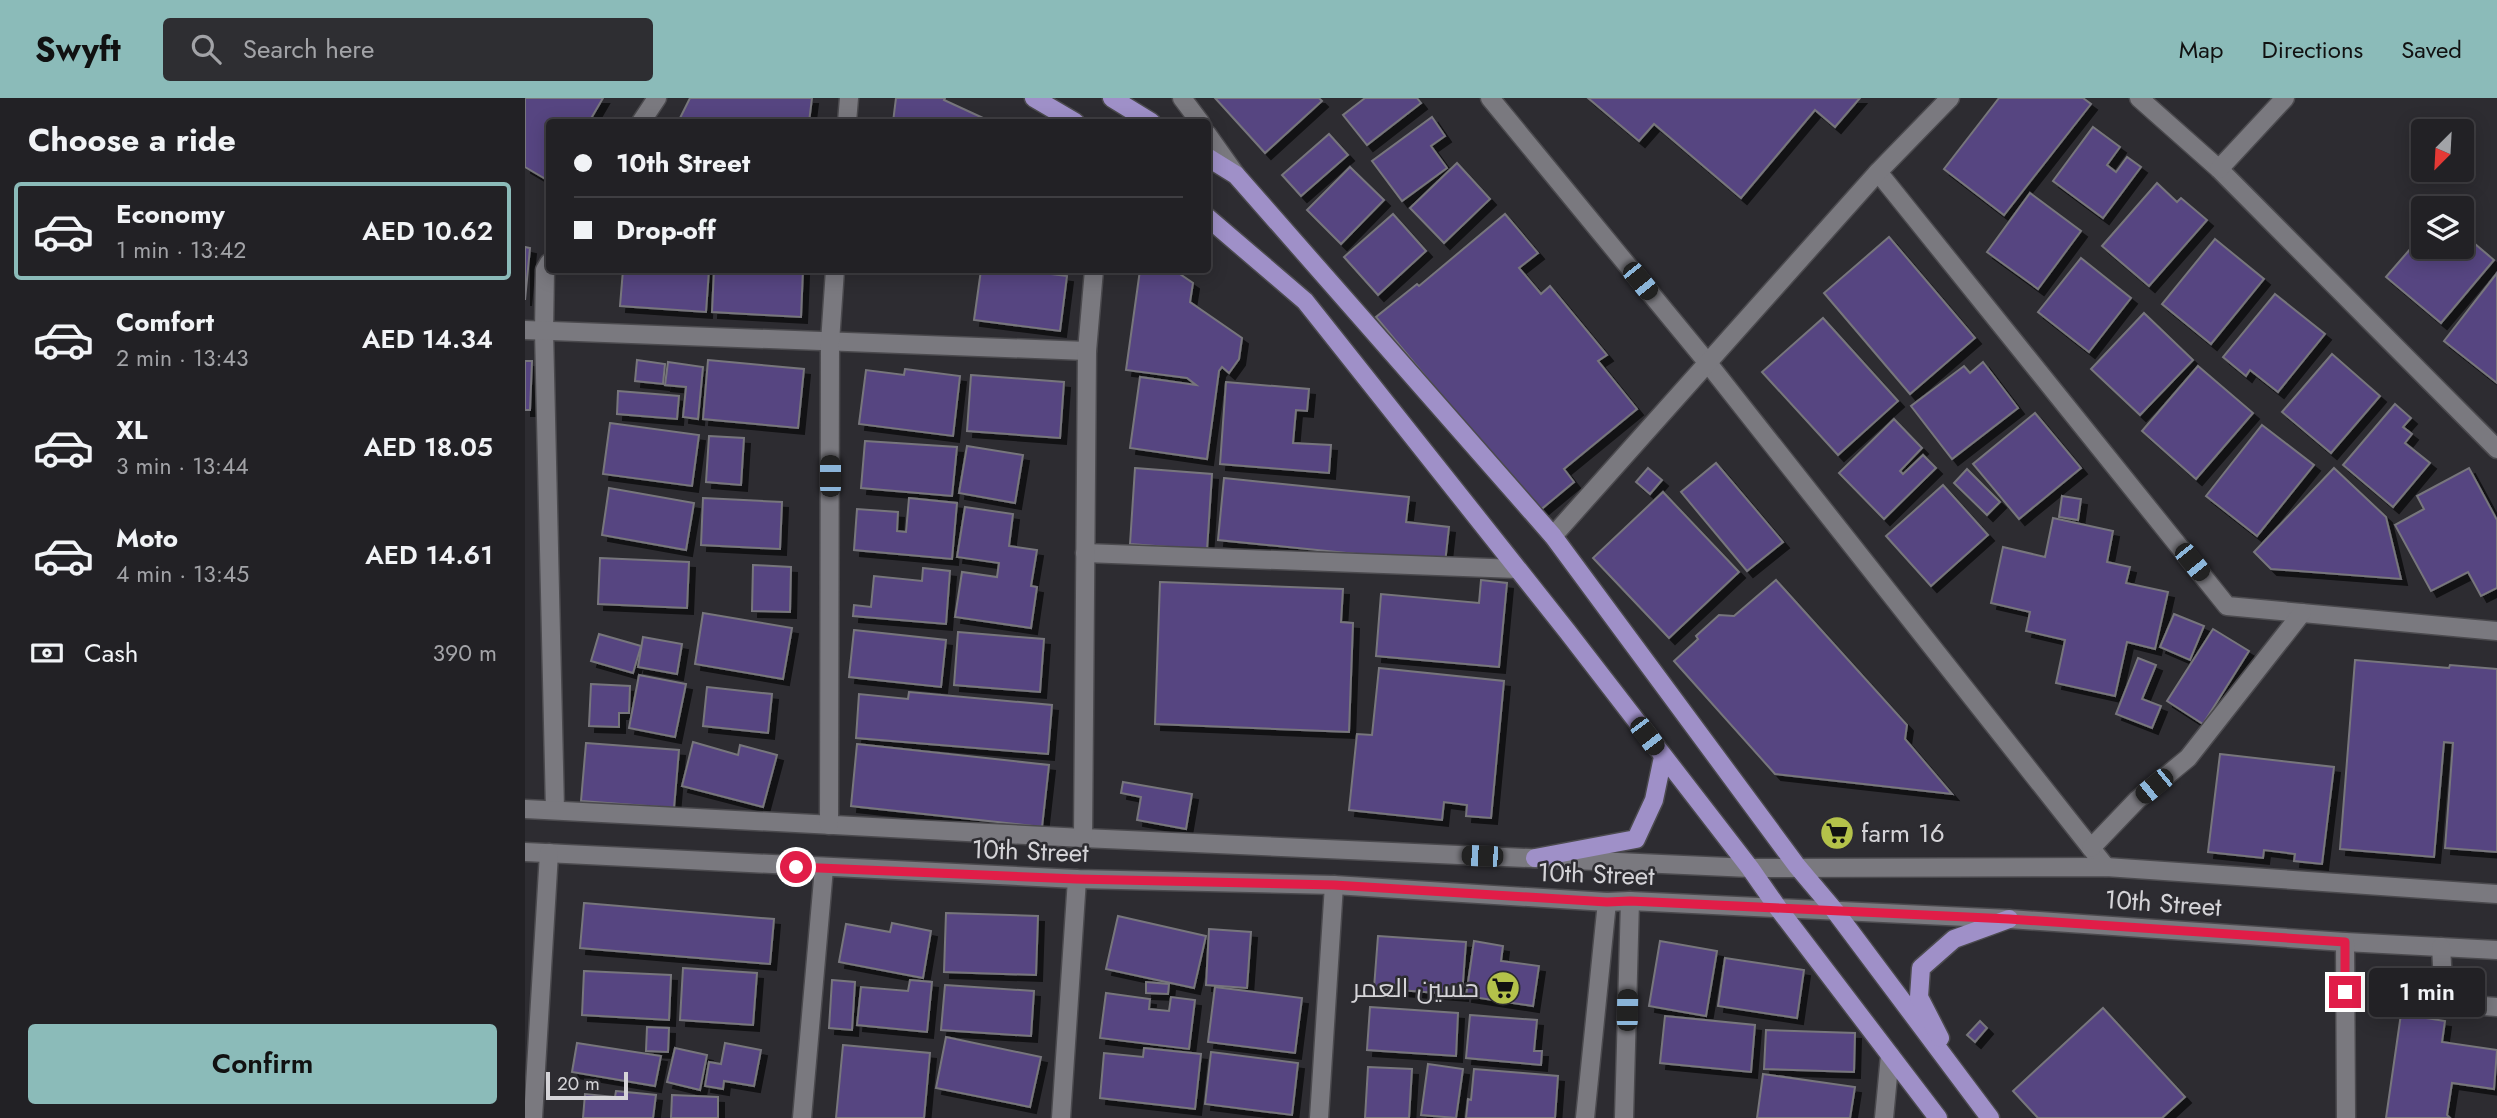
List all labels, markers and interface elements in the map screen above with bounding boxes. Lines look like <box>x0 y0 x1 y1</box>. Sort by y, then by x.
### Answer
search box <box>163 18 653 81</box>
text: Swyft <box>35 26 121 73</box>
icon: search <box>187 30 225 68</box>
text: Search here <box>243 30 374 68</box>
text: Map <box>2179 32 2224 67</box>
text: Directions <box>2262 32 2363 67</box>
text: Saved <box>2401 32 2462 67</box>
text: Choose a ride <box>28 117 236 163</box>
north arrow <box>2411 119 2475 182</box>
map controls <box>2411 119 2474 259</box>
text: 10th Street <box>616 144 750 182</box>
text: Economy <box>116 195 225 233</box>
button: layers <box>2411 196 2474 259</box>
icon: car <box>32 200 95 263</box>
text: Drop-off <box>616 211 716 249</box>
text: AED 10.62 <box>362 212 493 250</box>
text: 1 min · 13:42 <box>116 233 246 267</box>
car <box>1619 258 1662 304</box>
text: Comfort <box>116 303 214 341</box>
icon: car <box>32 308 95 371</box>
text: AED 14.34 <box>362 320 493 358</box>
text: 2 min · 13:43 <box>116 341 248 375</box>
text: XL <box>116 411 148 449</box>
icon: car <box>32 416 95 479</box>
text: AED 18.05 <box>364 428 493 466</box>
text: 3 min · 13:44 <box>116 449 249 483</box>
car <box>820 455 841 497</box>
text: Moto <box>116 519 178 557</box>
icon: car <box>32 524 95 587</box>
text: AED 14.61 <box>365 536 493 574</box>
car <box>2171 539 2214 585</box>
text: 4 min · 13:45 <box>116 557 249 591</box>
icon: cash <box>28 634 66 672</box>
text: Cash <box>84 634 138 672</box>
text: 390 m <box>433 636 497 670</box>
car <box>1626 713 1669 759</box>
car <box>2132 765 2177 807</box>
supermarket icon: farm 16 <box>1818 814 1856 852</box>
place label: farm 16 <box>1861 814 1945 852</box>
street label: 10th Street <box>971 830 1090 872</box>
car <box>1461 845 1504 867</box>
route start <box>780 851 812 883</box>
street label: 10th Street <box>1537 853 1656 895</box>
street label: 10th Street <box>2103 880 2223 926</box>
callout: 1 min <box>2369 968 2485 1016</box>
place label: حسين العمر <box>1351 969 1479 1007</box>
supermarket icon: حسين العمر <box>1484 969 1522 1007</box>
text: 1 min <box>2399 975 2455 1009</box>
route end <box>2329 976 2361 1008</box>
car <box>1617 989 1638 1031</box>
button: Confirm <box>28 1024 497 1104</box>
scale bar <box>546 1069 628 1101</box>
text: 20 m <box>557 1070 600 1097</box>

